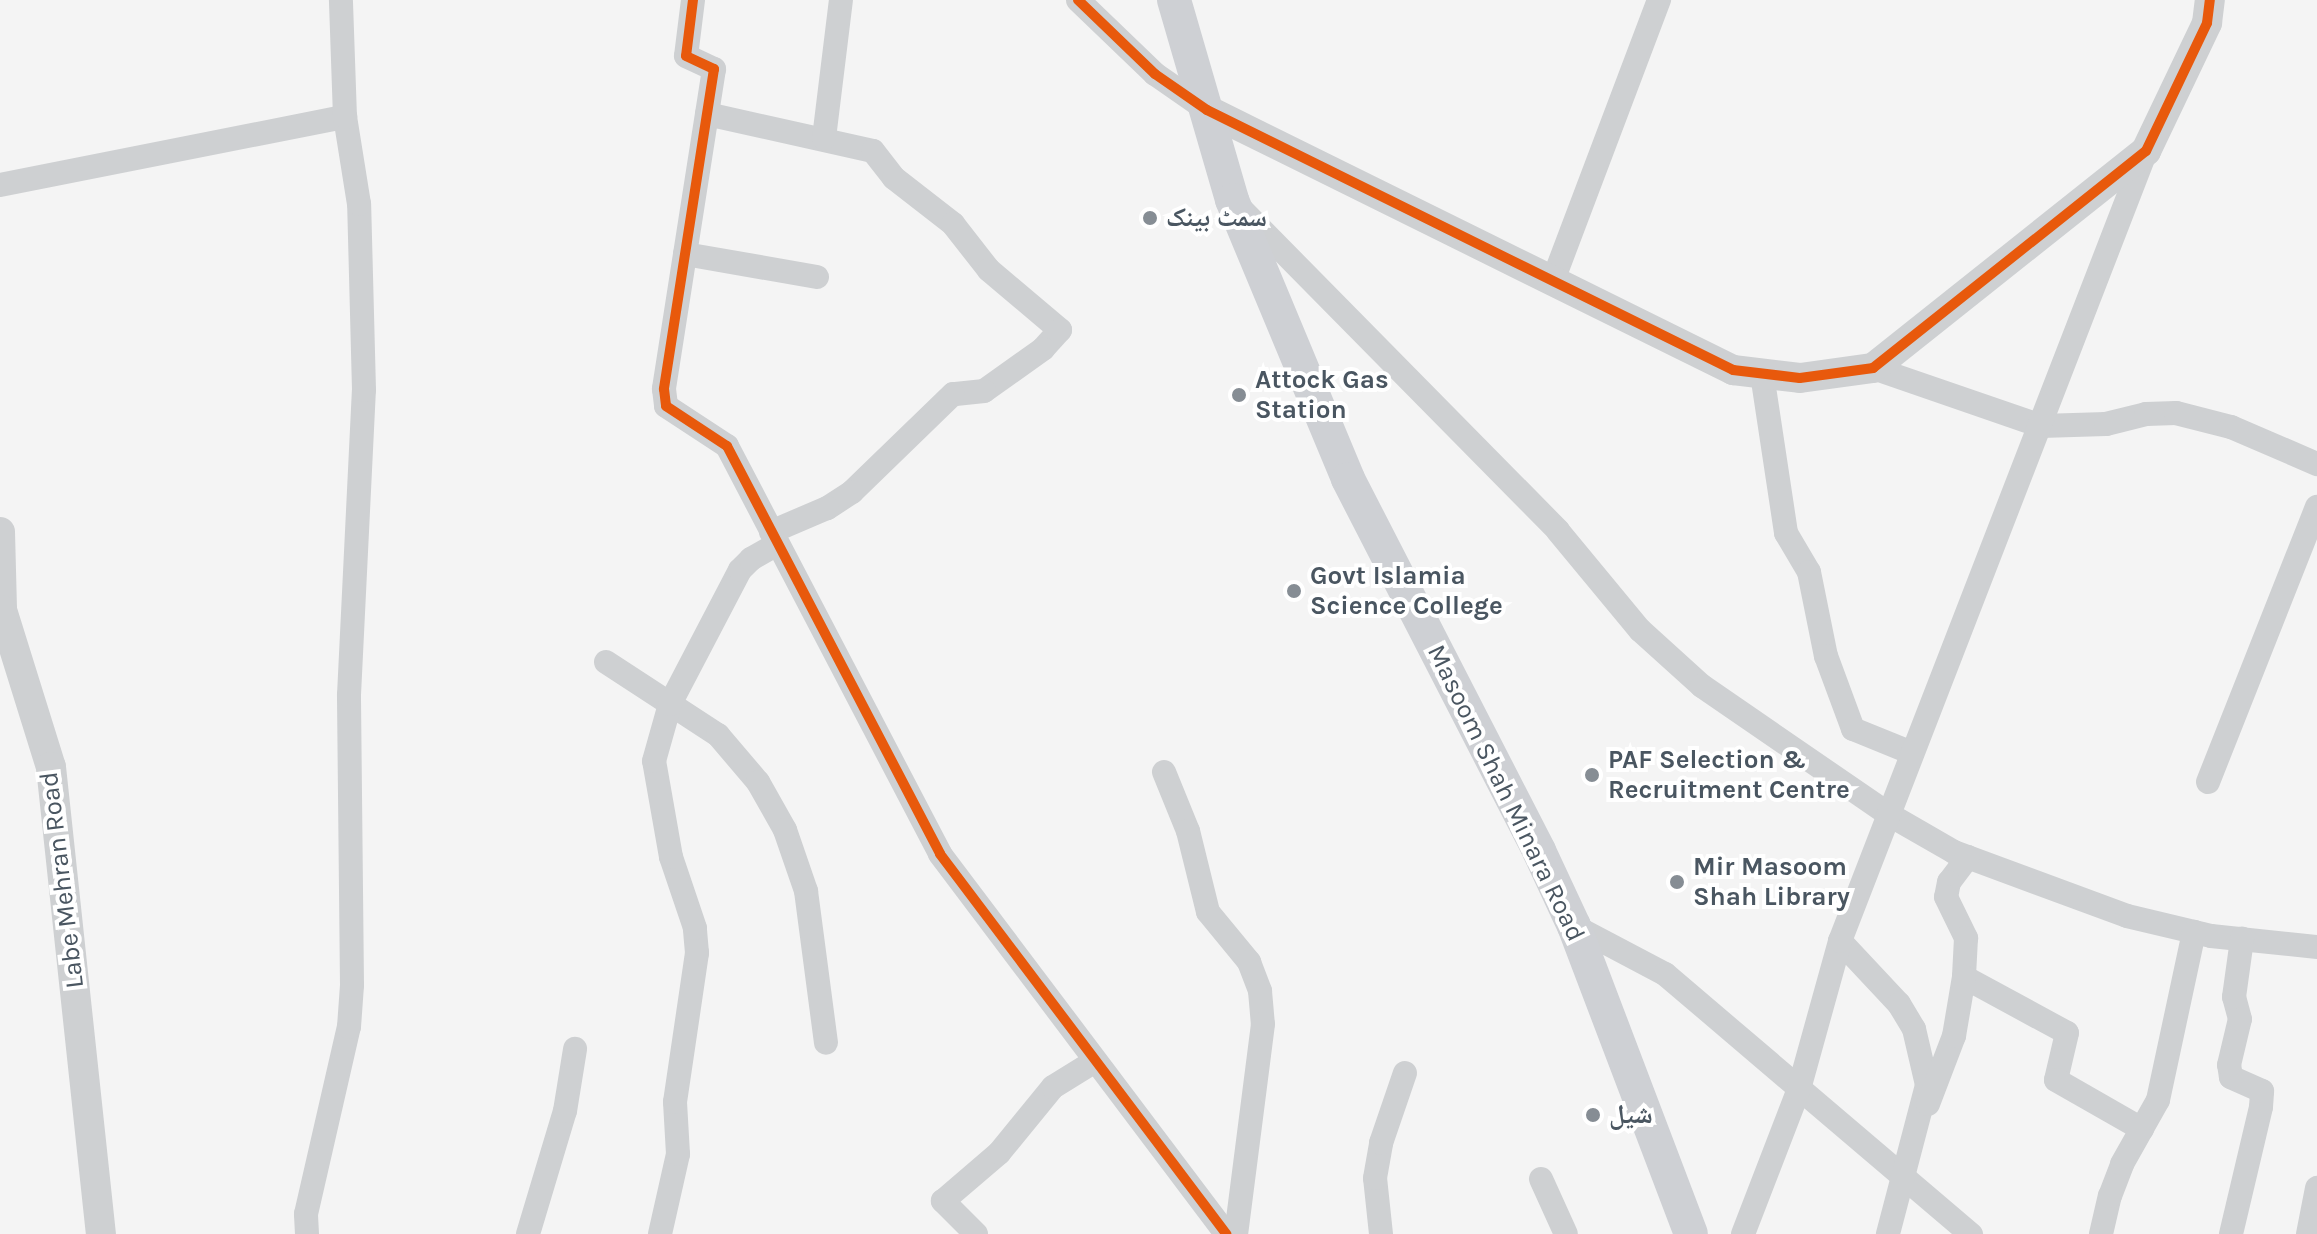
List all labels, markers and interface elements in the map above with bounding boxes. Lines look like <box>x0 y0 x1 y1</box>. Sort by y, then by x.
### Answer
place label: سمٹ بینک <box>1166 202 1267 234</box>
marker: سمٹ بینک <box>1141 209 1159 227</box>
place label: Attock Gas Station <box>1255 364 1389 426</box>
marker: Attock Gas Station <box>1230 386 1248 404</box>
place label: Govt Islamia Science College <box>1310 560 1503 622</box>
marker: Govt Islamia Science College <box>1285 582 1303 600</box>
street label: Masoom Shah Minara Road <box>1421 640 1591 946</box>
place label: PAF Selection & Recruitment Centre <box>1608 744 1850 806</box>
marker: PAF Selection & Recruitment Centre <box>1583 766 1601 784</box>
street label: Labe Mehran Road <box>33 770 91 990</box>
place label: Mir Masoom Shah Library <box>1693 851 1850 912</box>
marker: Mir Masoom Shah Library <box>1668 873 1686 891</box>
place label: شیل <box>1609 1099 1653 1131</box>
marker: شیل <box>1584 1106 1602 1124</box>

